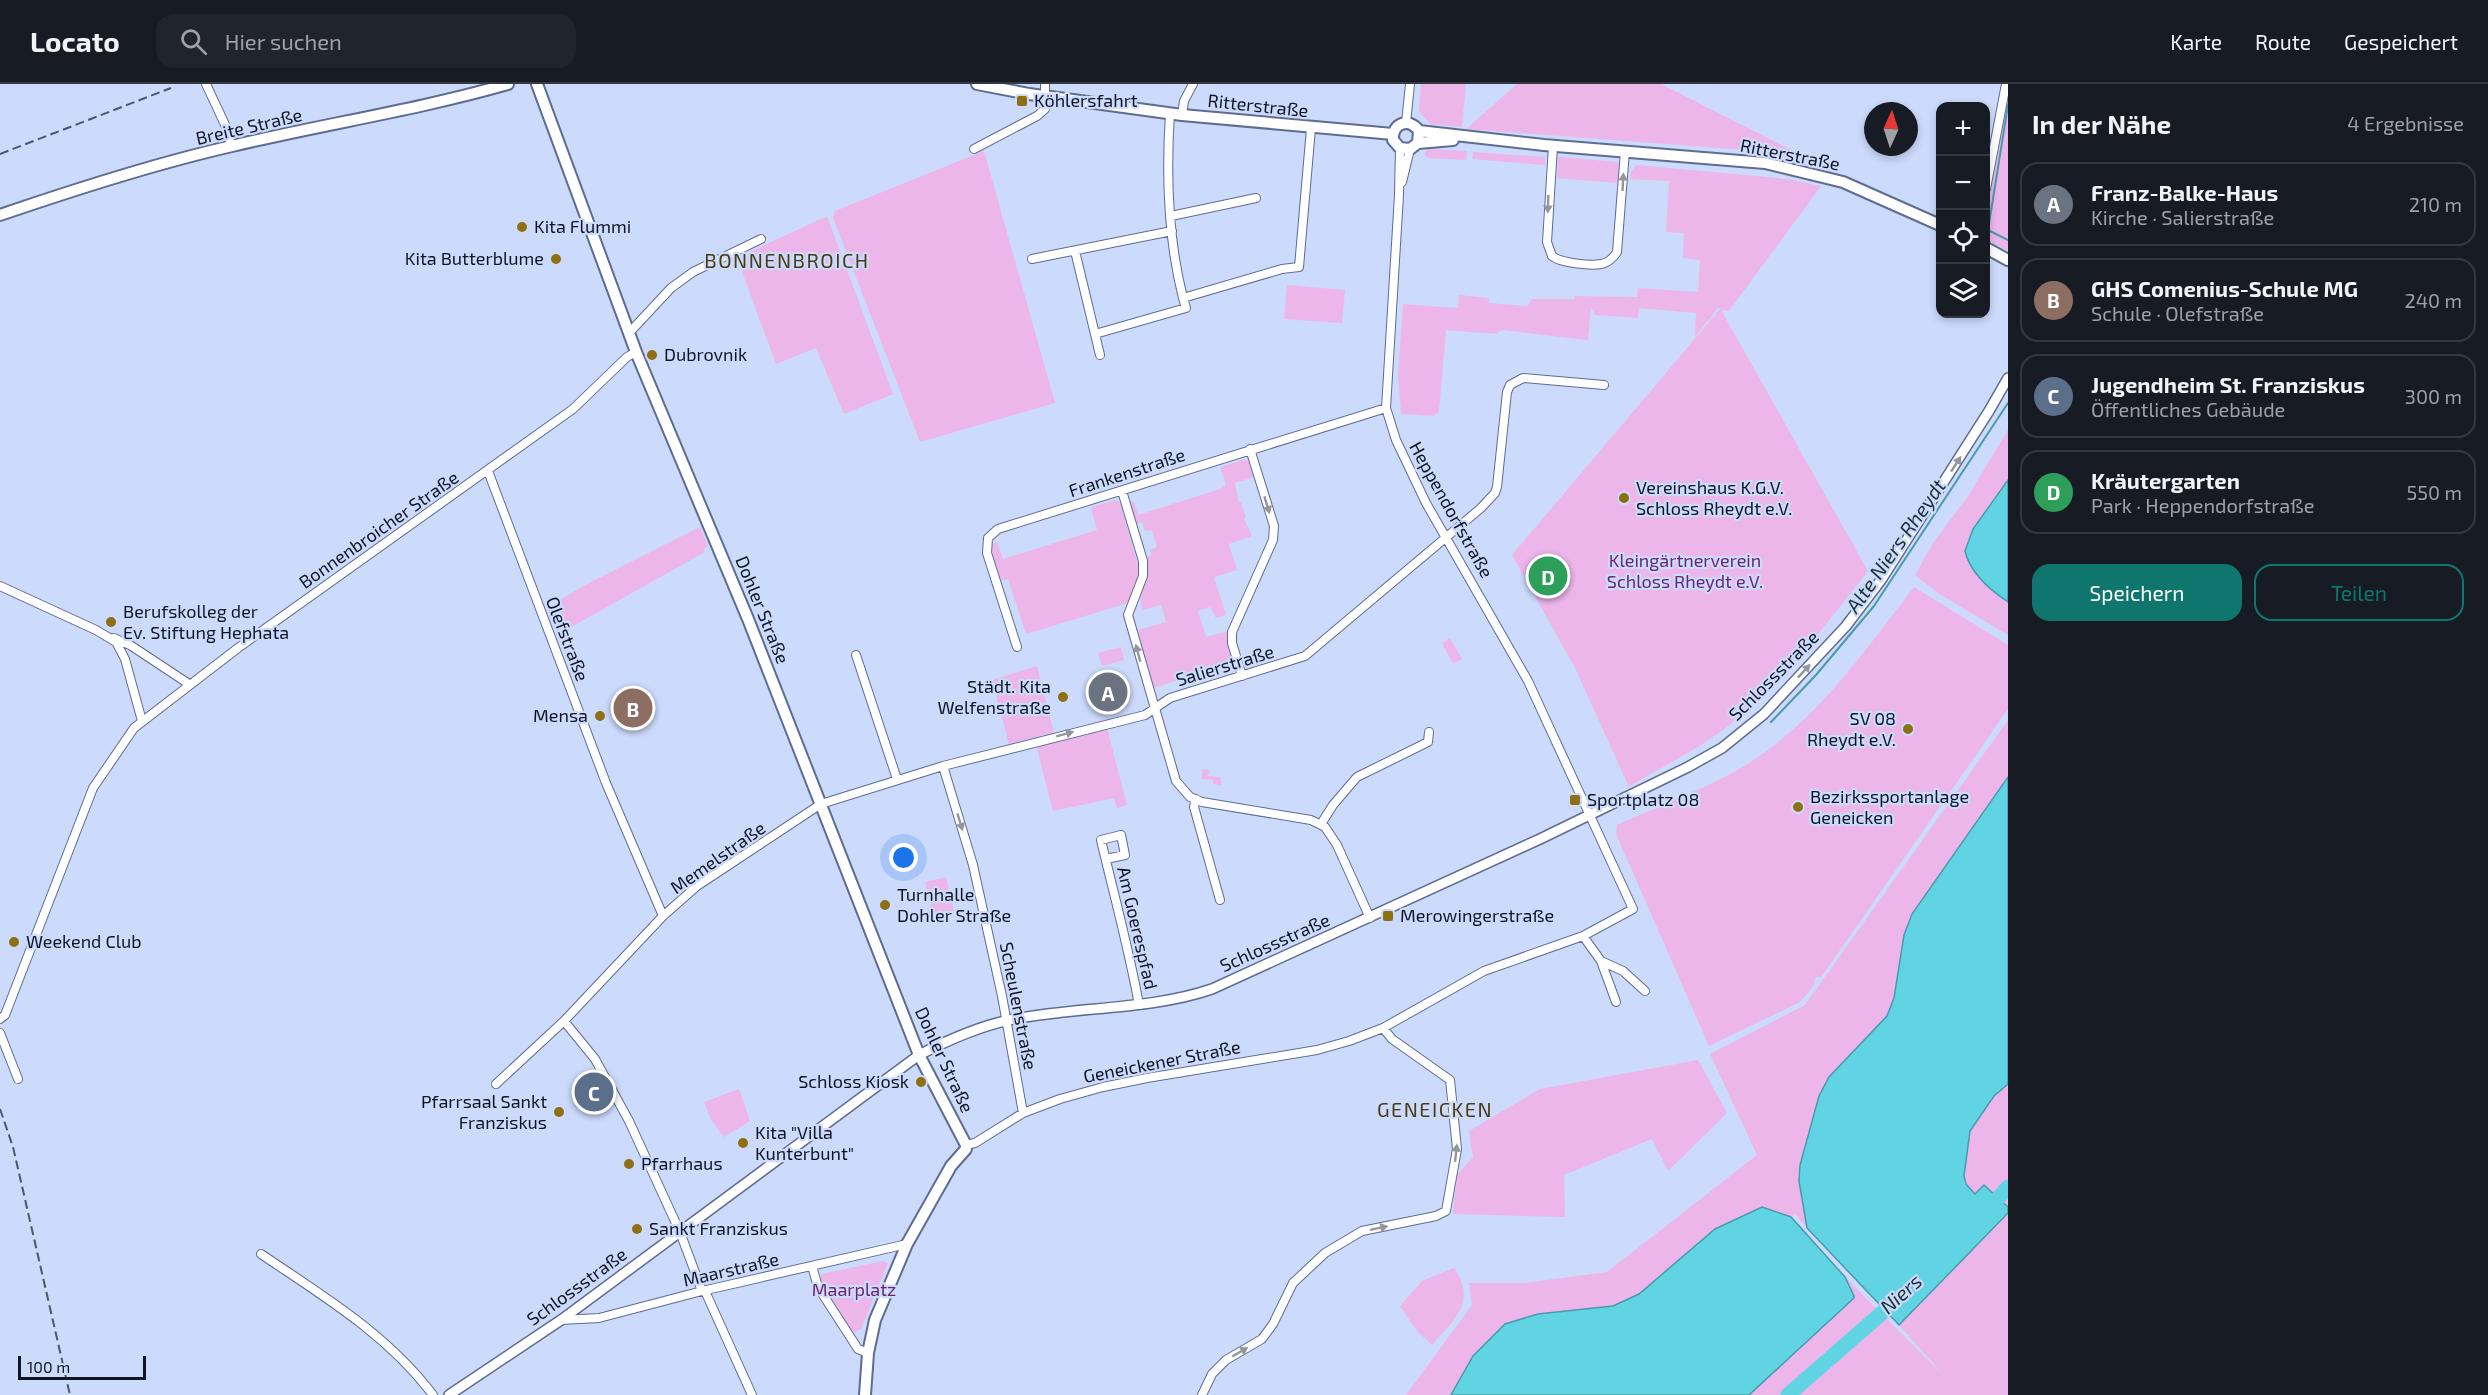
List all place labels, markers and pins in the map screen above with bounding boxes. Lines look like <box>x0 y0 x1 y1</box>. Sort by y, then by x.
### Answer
place label: Köhlersfahrt <box>1034 89 1138 111</box>
marker: Köhlersfahrt <box>1015 94 1029 108</box>
place label: Kita Flummi <box>534 215 631 237</box>
marker: Kita Flummi <box>515 220 529 234</box>
place label: Kita Butterblume <box>405 247 544 269</box>
marker: Kita Butterblume <box>549 252 563 266</box>
place label: Dubrovnik <box>664 343 747 365</box>
marker: Dubrovnik <box>645 348 659 362</box>
place label: Vereinshaus K.G.V. Schloss Rheydt e.V. <box>1636 476 1792 519</box>
marker: Vereinshaus K.G.V. Schloss Rheydt e.V. <box>1617 491 1631 505</box>
pin: D <box>1528 554 1568 598</box>
place label: Berufskolleg der Ev. Stiftung Hephata <box>123 600 289 643</box>
marker: Berufskolleg der Ev. Stiftung Hephata <box>104 615 118 629</box>
pin: A <box>1088 670 1128 714</box>
place label: Städt. Kita Welfenstraße <box>938 675 1051 718</box>
pin: B <box>614 686 652 730</box>
marker: Städt. Kita Welfenstraße <box>1056 690 1070 704</box>
place label: Mensa <box>533 704 588 726</box>
place label: SV 08 Rheydt e.V. <box>1807 707 1896 750</box>
marker: Mensa <box>593 709 607 723</box>
marker: SV 08 Rheydt e.V. <box>1901 722 1915 736</box>
place label: Bezirkssportanlage Geneicken <box>1810 785 1969 828</box>
place label: Sportplatz 08 <box>1587 788 1699 810</box>
marker: Sportplatz 08 <box>1568 793 1582 807</box>
marker: Bezirkssportanlage Geneicken <box>1791 800 1805 814</box>
place label: Turnhalle Dohler Straße <box>897 883 1011 926</box>
marker: Turnhalle Dohler Straße <box>878 898 892 912</box>
place label: Merowingerstraße <box>1400 904 1554 926</box>
marker: Merowingerstraße <box>1381 909 1395 923</box>
place label: Weekend Club <box>26 930 142 952</box>
marker: Weekend Club <box>7 935 21 949</box>
pin: C <box>574 1070 614 1114</box>
place label: Schloss Kiosk <box>798 1070 909 1092</box>
marker: Schloss Kiosk <box>914 1075 928 1089</box>
place label: Pfarrsaal Sankt Franziskus <box>421 1090 547 1133</box>
marker: Pfarrsaal Sankt Franziskus <box>552 1105 566 1119</box>
place label: Kita "Villa Kunterbunt" <box>755 1121 854 1164</box>
marker: Kita "Villa Kunterbunt" <box>736 1136 750 1150</box>
place label: Pfarrhaus <box>641 1152 723 1174</box>
marker: Pfarrhaus <box>622 1157 636 1171</box>
place label: Sankt Franziskus <box>649 1217 788 1239</box>
marker: Sankt Franziskus <box>630 1222 644 1236</box>

